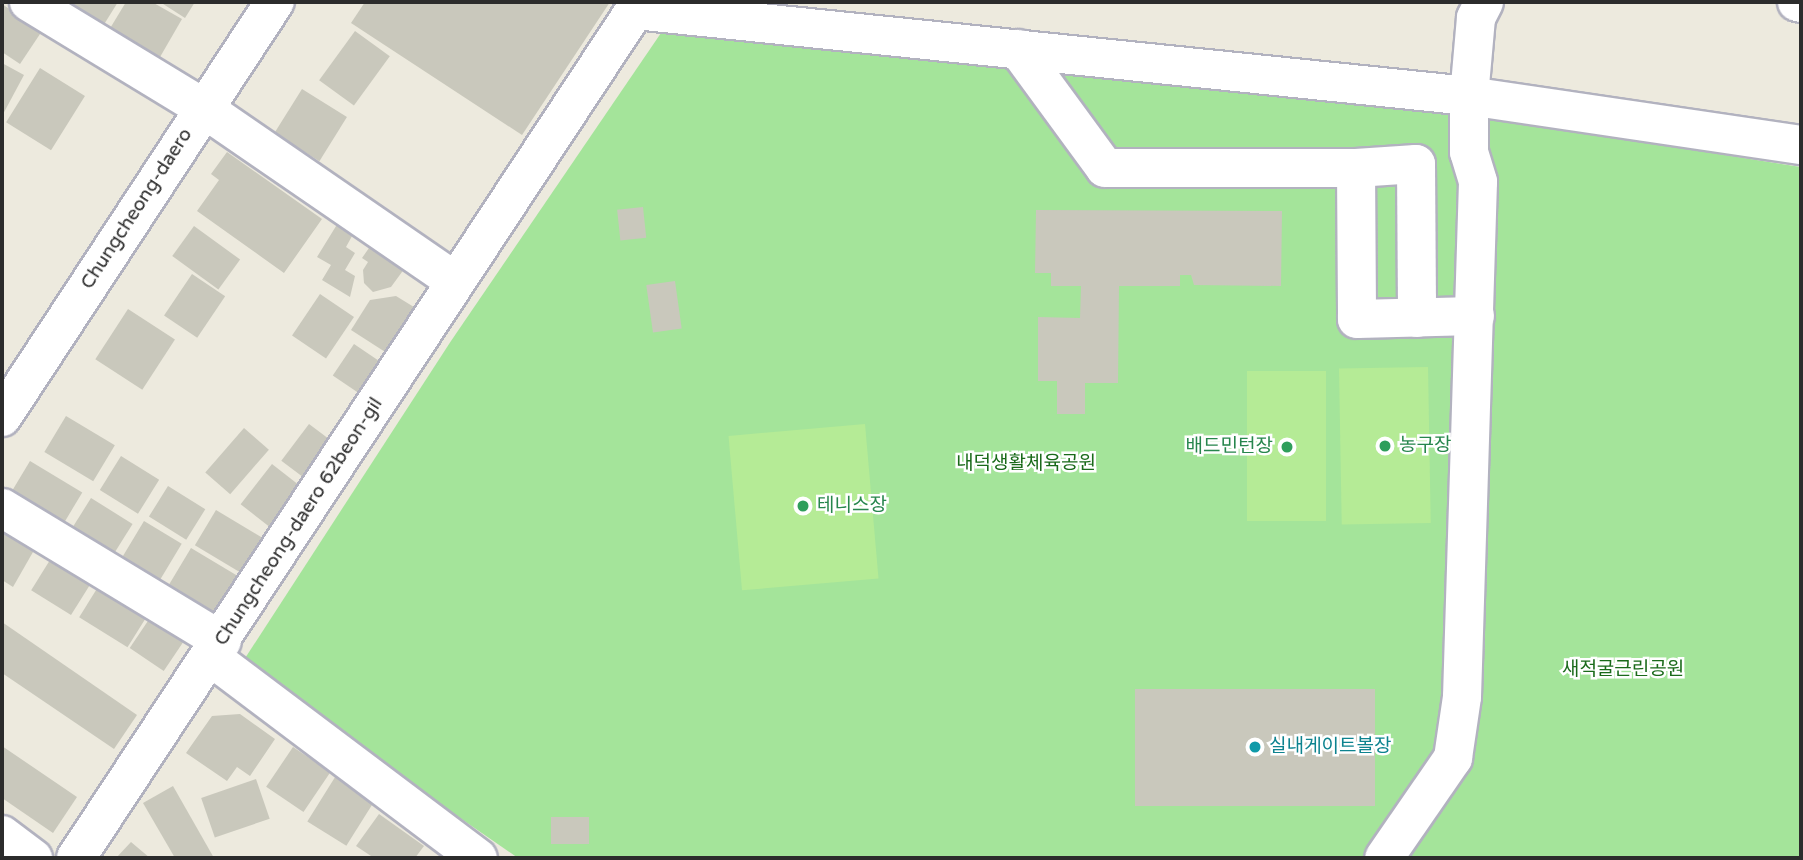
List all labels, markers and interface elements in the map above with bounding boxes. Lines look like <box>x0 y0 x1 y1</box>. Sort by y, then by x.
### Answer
street label: Chungcheong-daero <box>76 124 198 294</box>
street label: Chungcheong-daero 62beon-gil <box>210 394 388 650</box>
place label: 농구장 <box>1399 435 1451 457</box>
place label: 배드민턴장 <box>1186 436 1273 458</box>
marker: 농구장 <box>1377 438 1393 454</box>
marker: 배드민턴장 <box>1279 439 1295 455</box>
park label: 내덕생활체육공원 <box>956 453 1096 475</box>
place label: 테니스장 <box>817 495 887 517</box>
marker: 테니스장 <box>795 498 811 514</box>
park label: 새적굴근린공원 <box>1562 659 1684 681</box>
place label: 실내게이트볼장 <box>1269 736 1391 758</box>
marker: 실내게이트볼장 <box>1247 739 1263 755</box>

